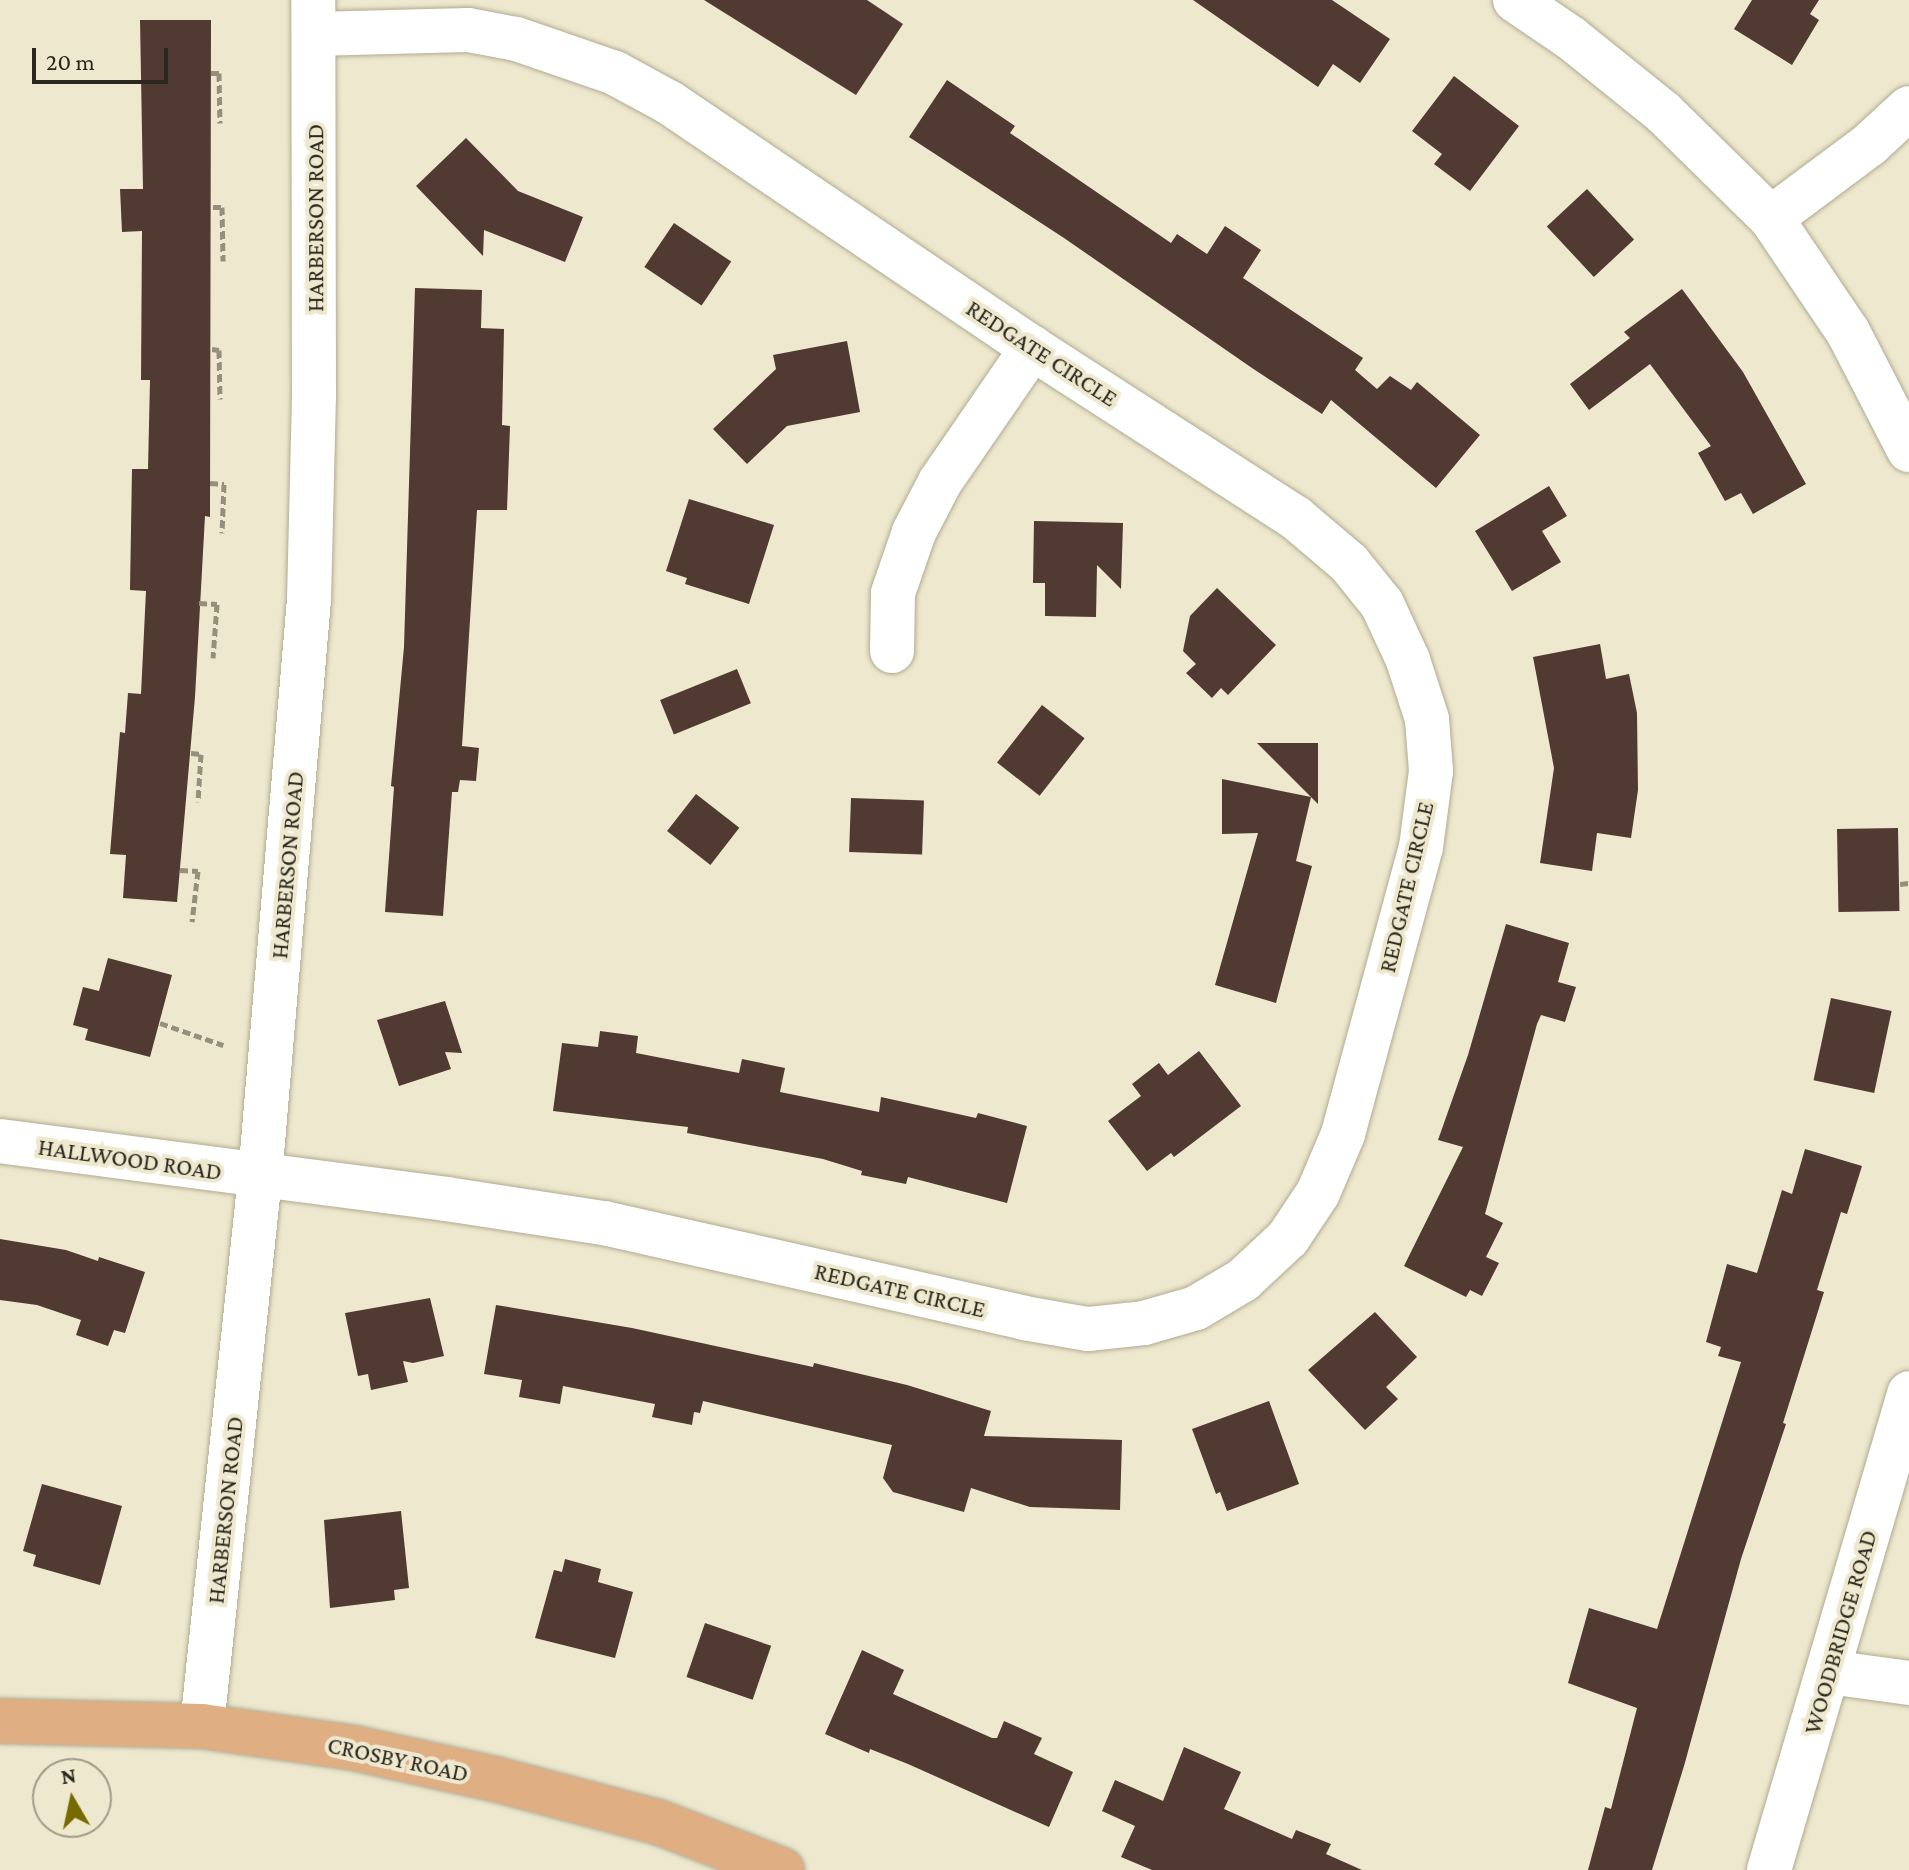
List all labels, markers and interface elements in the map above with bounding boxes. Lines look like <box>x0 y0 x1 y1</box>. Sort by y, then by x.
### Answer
scale bar <box>36 32 172 82</box>
text: 20 m <box>46 48 95 75</box>
street label: HARBERSON ROAD <box>301 124 329 312</box>
street label: REDGATE CIRCLE <box>961 293 1123 413</box>
street label: HARBERSON ROAD <box>264 770 310 960</box>
street label: REDGATE CIRCLE <box>1372 799 1440 975</box>
street label: HALLWOOD ROAD <box>36 1132 224 1186</box>
street label: REDGATE CIRCLE <box>812 1256 988 1324</box>
street label: HARBERSON ROAD <box>201 1415 249 1605</box>
street label: WOODBRIDGE ROAD <box>1797 1527 1883 1737</box>
street label: CROSBY ROAD <box>325 1730 471 1788</box>
north arrow <box>32 1758 112 1838</box>
text: N <box>59 1762 78 1789</box>

